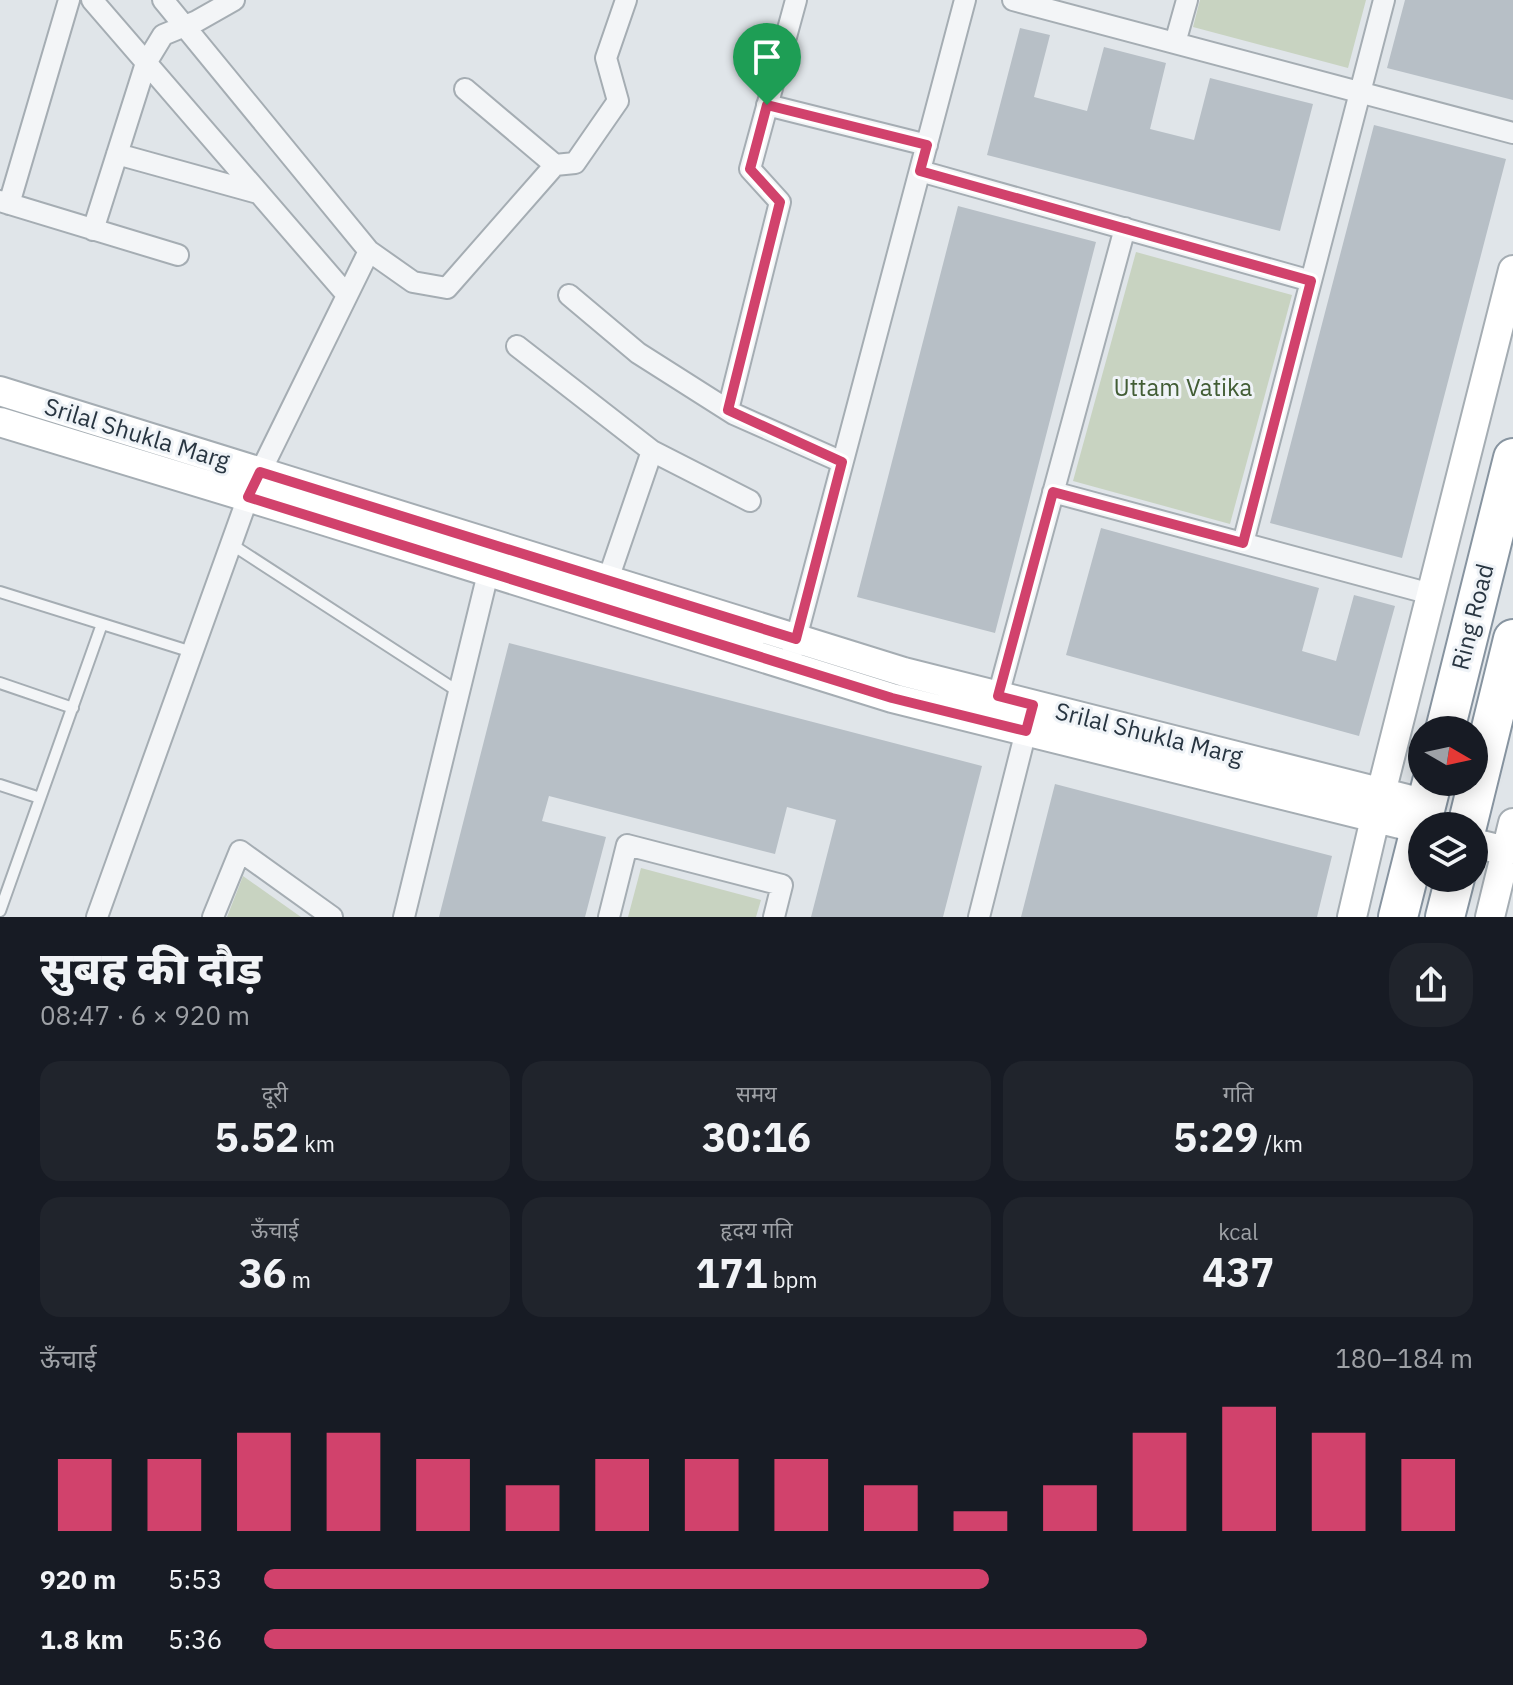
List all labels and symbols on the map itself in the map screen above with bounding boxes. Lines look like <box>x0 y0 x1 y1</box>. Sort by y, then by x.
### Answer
pin <box>733 23 801 105</box>
park label: Uttam Vatika <box>1114 371 1253 403</box>
street label: Srilal Shukla Marg <box>41 390 234 477</box>
street label: Ring Road <box>1443 560 1501 673</box>
street label: Srilal Shukla Marg <box>1052 694 1247 772</box>
north arrow <box>1408 716 1488 796</box>

